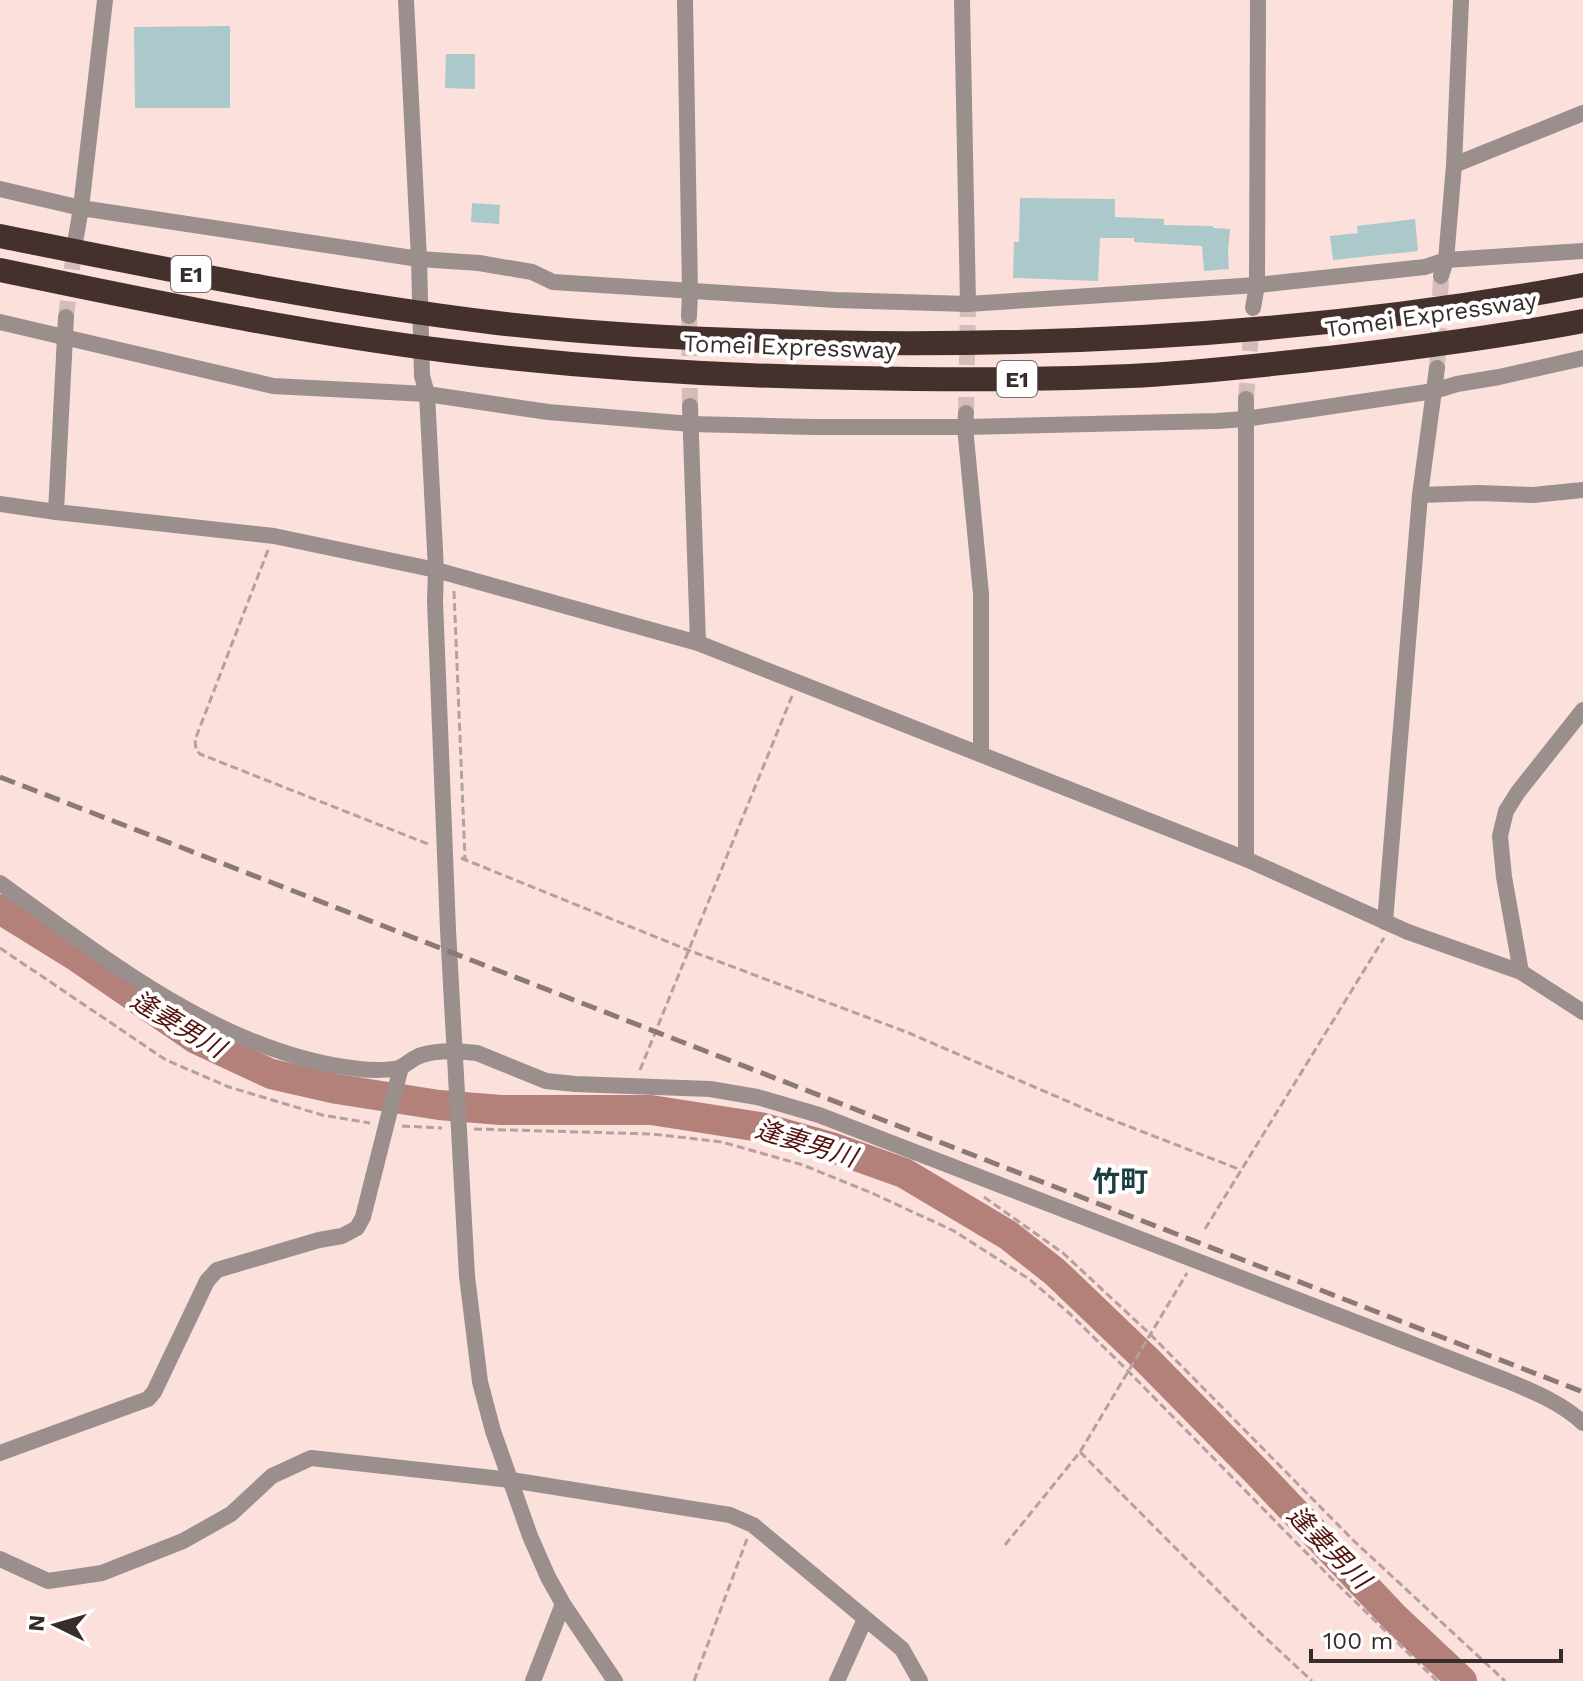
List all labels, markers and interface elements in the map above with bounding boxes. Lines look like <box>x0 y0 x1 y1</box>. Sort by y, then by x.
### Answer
road number: E1 <box>171 256 211 292</box>
street label: Tomei Expressway <box>1323 286 1539 344</box>
street label: Tomei Expressway <box>683 329 898 365</box>
road number: E1 <box>997 361 1037 397</box>
water label: 逢妻男川 <box>126 984 233 1065</box>
water label: 逢妻男川 <box>752 1113 863 1173</box>
district label: 竹町 <box>1092 1165 1148 1198</box>
water label: 逢妻男川 <box>1282 1500 1378 1596</box>
north arrow <box>16 1585 96 1665</box>
scale bar <box>1311 1613 1561 1663</box>
text: N <box>23 1614 50 1633</box>
text: 100 m <box>1323 1627 1393 1655</box>

